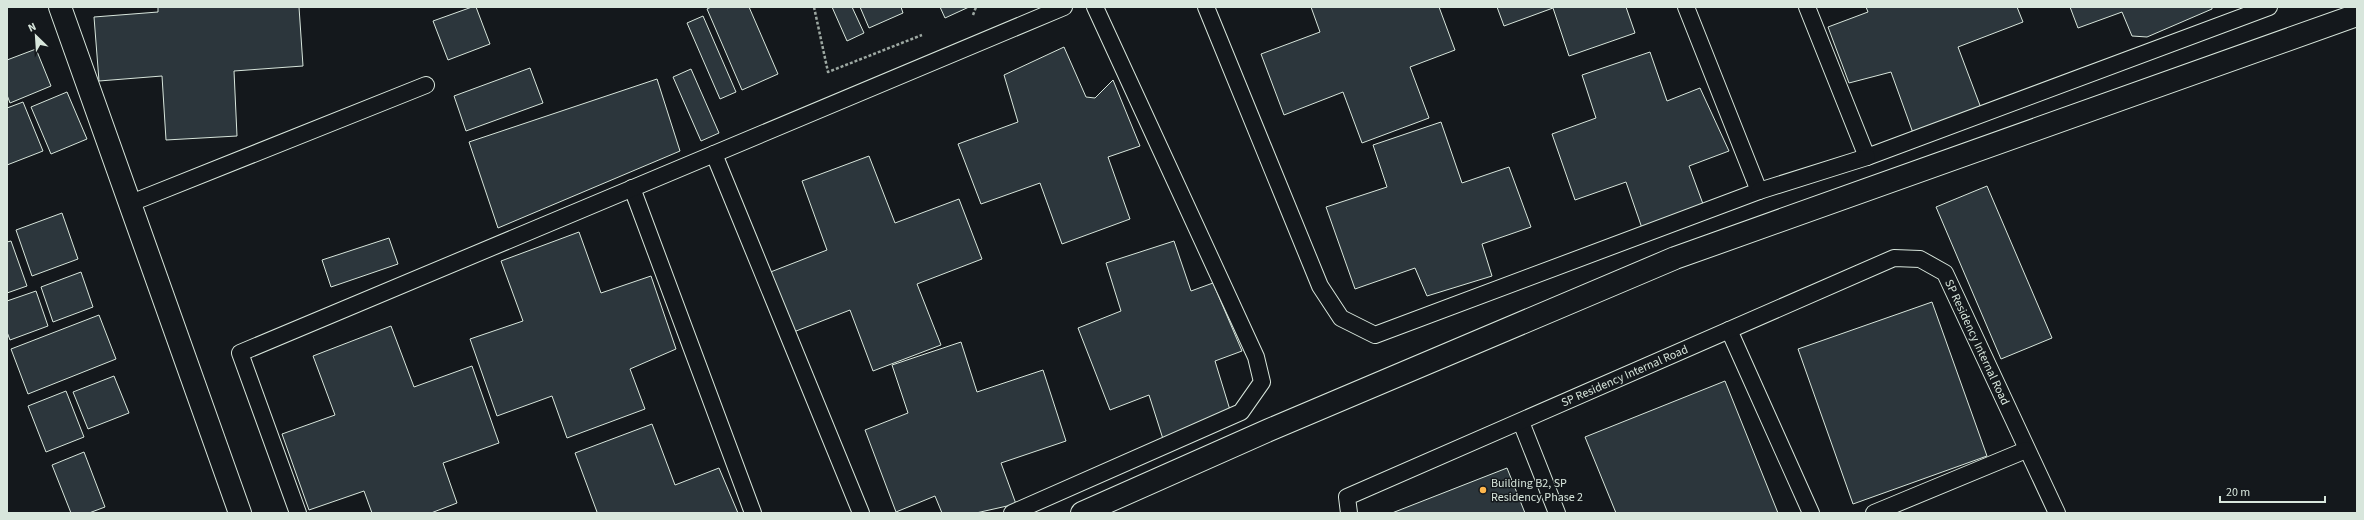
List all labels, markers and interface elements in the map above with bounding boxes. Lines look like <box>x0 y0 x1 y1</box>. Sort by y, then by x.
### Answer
north arrow <box>16 16 56 56</box>
text: N <box>25 19 38 36</box>
street label: SP Residency Internal Road <box>1941 277 2014 408</box>
street label: SP Residency Internal Road <box>1558 341 1691 411</box>
place label: Building B2, SP Residency Phase 2 <box>1491 475 1583 506</box>
scale bar <box>2220 478 2325 504</box>
text: 20 m <box>2226 484 2250 501</box>
marker: Building B2, SP Residency Phase 2 <box>1478 485 1488 495</box>

